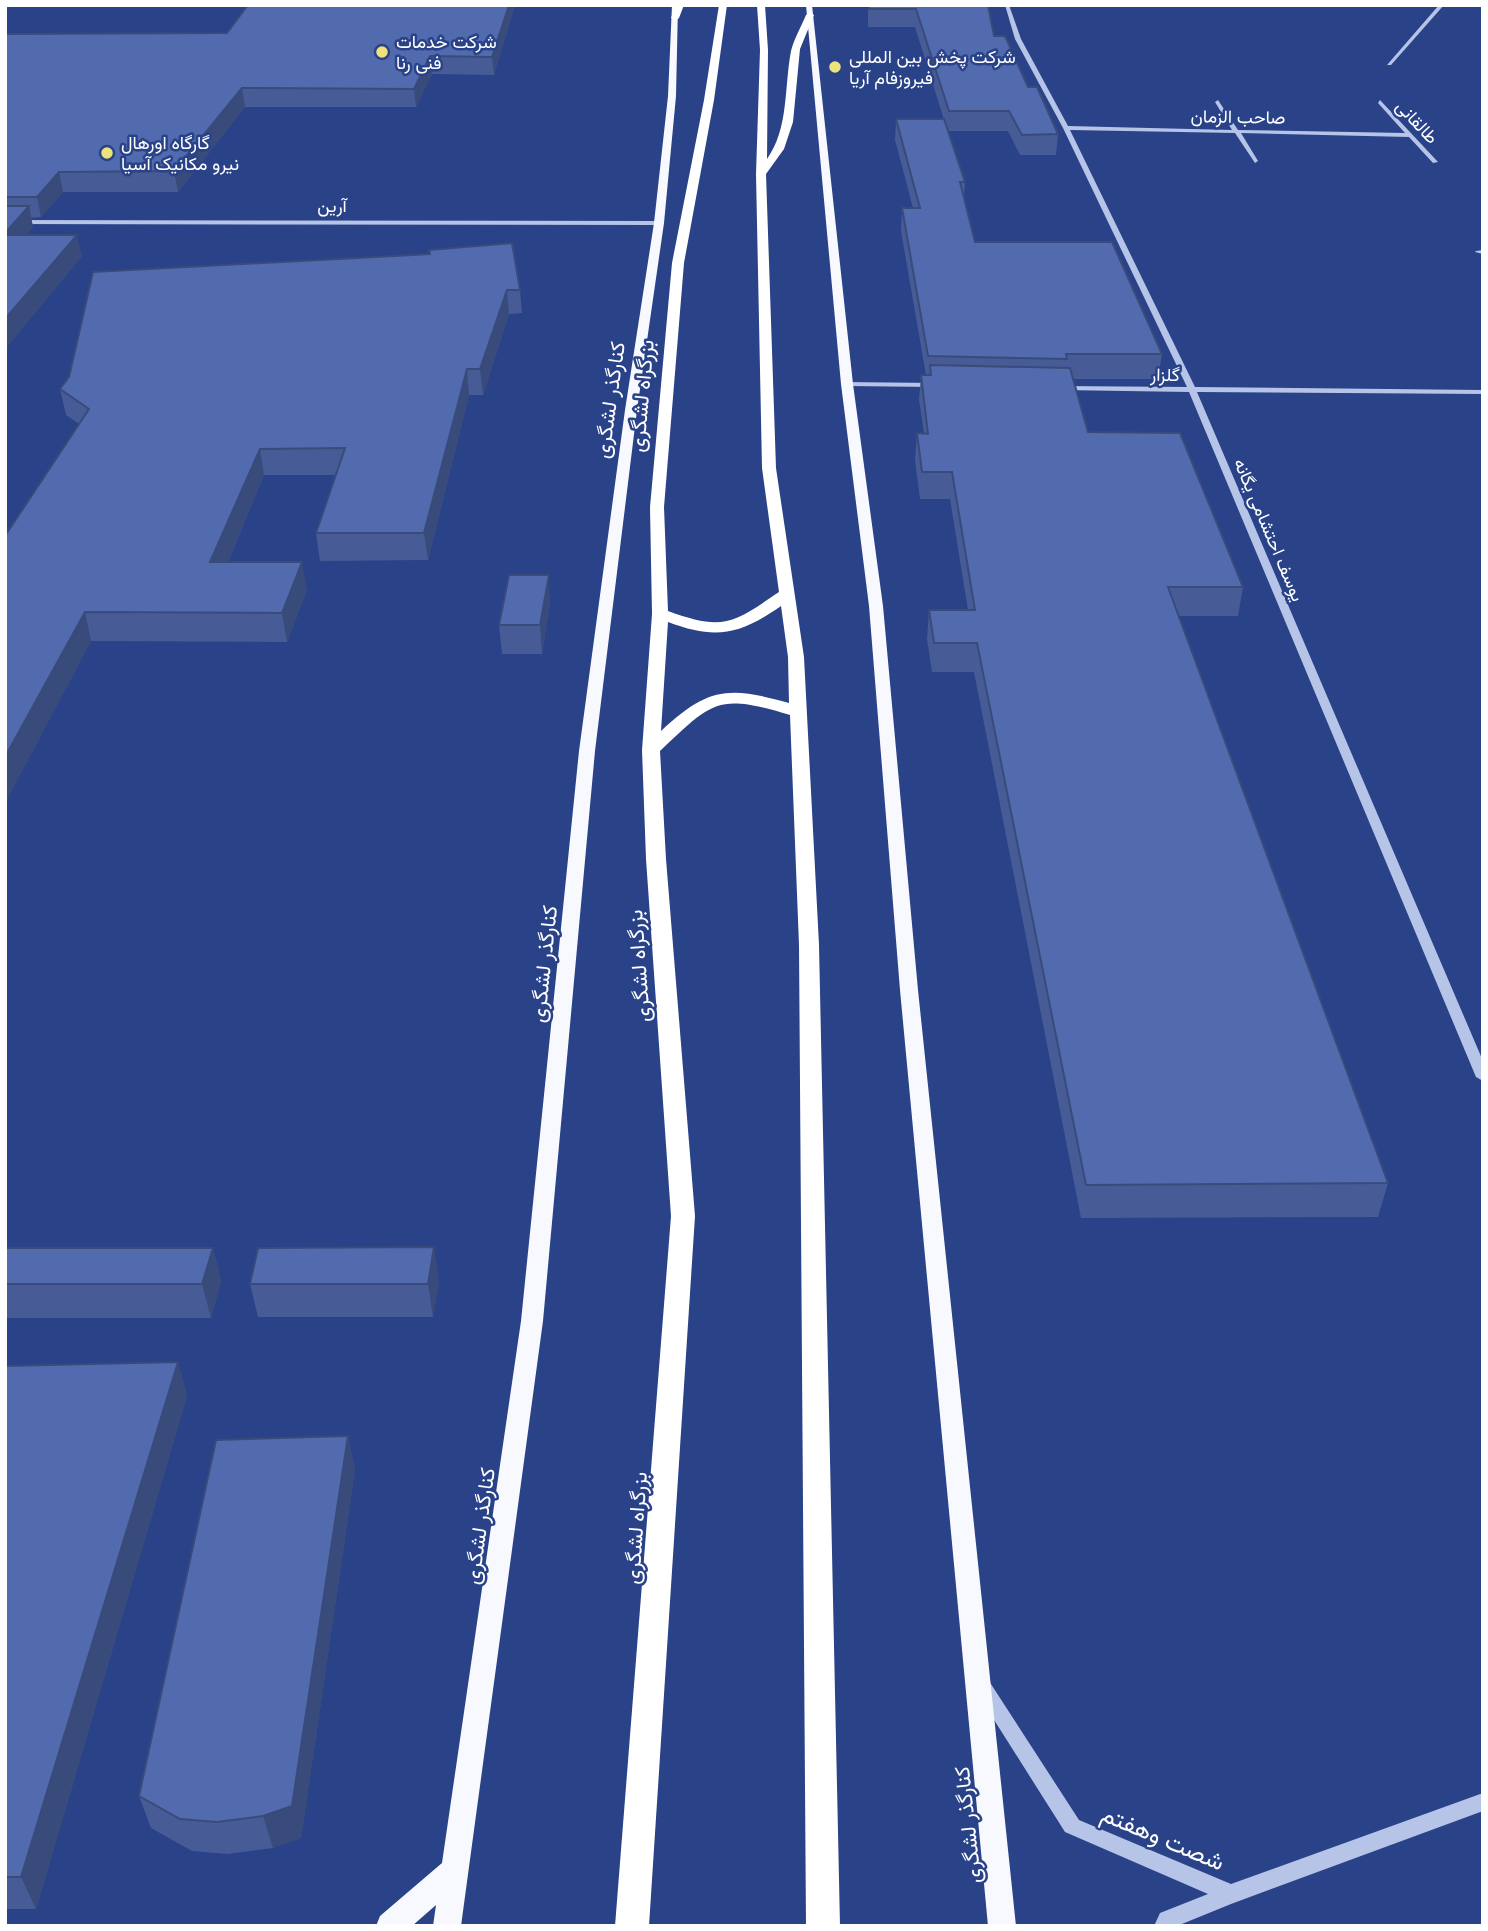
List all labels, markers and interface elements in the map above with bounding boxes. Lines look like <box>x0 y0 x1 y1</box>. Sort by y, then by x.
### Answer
place label: شرکت خدمات فنی رنا <box>396 31 497 74</box>
marker: شرکت خدمات فنی رنا <box>374 44 390 60</box>
place label: شرکت پخش بین المللی فیروزفام آریا <box>849 46 1016 90</box>
marker: شرکت پخش بین المللی فیروزفام آریا <box>827 59 843 75</box>
street label: طالقانی <box>1391 95 1443 149</box>
street label: صاحب الزمان <box>1190 105 1286 129</box>
place label: گارگاه اورهال نیرو مکانیک آسیا <box>121 132 239 175</box>
marker: گارگاه اورهال نیرو مکانیک آسیا <box>99 145 115 161</box>
street label: آرین <box>317 195 349 217</box>
street label: بزرگراه لشگری <box>624 339 660 453</box>
street label: کنارگذر لشگری <box>589 340 631 460</box>
street label: گلزار <box>1149 364 1180 386</box>
street label: یوسف احتشامی یگانه <box>1229 455 1309 605</box>
street label: کنارگذر لشگری <box>525 904 563 1024</box>
street label: بزرگراه لشگری <box>622 909 656 1023</box>
street label: کنارگذر لشگری <box>459 1466 501 1586</box>
street label: بزرگراه لشگری <box>619 1471 653 1585</box>
street label: کنارگذر لشگری <box>949 1765 987 1885</box>
street label: شصت وهفتم <box>1096 1799 1229 1878</box>

